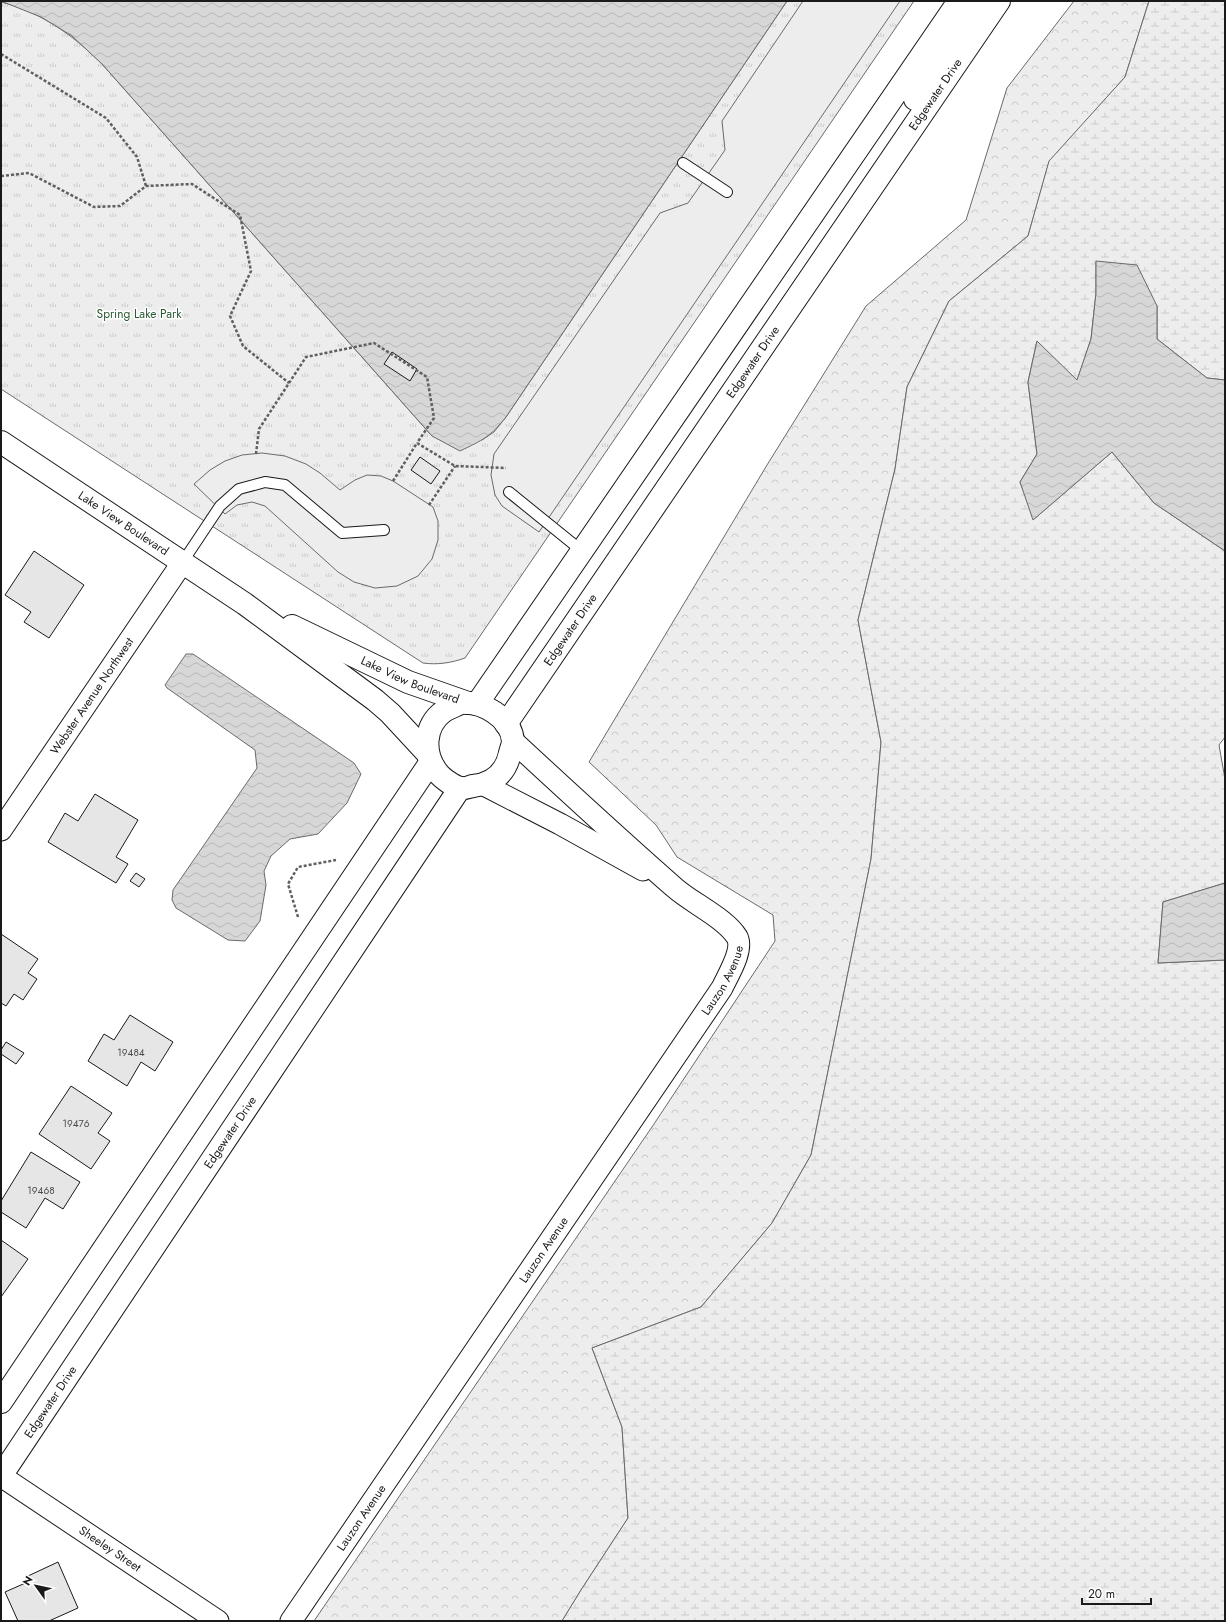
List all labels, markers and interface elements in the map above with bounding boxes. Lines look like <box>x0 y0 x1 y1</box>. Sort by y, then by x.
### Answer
street label: Edgewater Drive <box>904 55 966 134</box>
park label: Spring Lake Park <box>97 305 182 323</box>
street label: Edgewater Drive <box>722 322 784 402</box>
street label: Lake View Boulevard <box>75 487 172 560</box>
street label: Edgewater Drive <box>539 590 601 669</box>
street label: Webster Avenue Northwest <box>46 634 138 758</box>
street label: Lake View Boulevard <box>358 652 462 708</box>
street label: Lauzon Avenue <box>697 945 748 1019</box>
house number: 19484 <box>117 1045 145 1060</box>
street label: Edgewater Drive <box>199 1093 261 1172</box>
house number: 19476 <box>62 1116 90 1131</box>
house number: 19468 <box>27 1183 55 1198</box>
street label: Lauzon Avenue <box>515 1213 573 1287</box>
street label: Edgewater Drive <box>20 1362 81 1442</box>
street label: Lauzon Avenue <box>332 1481 390 1554</box>
street label: Sheeley Street <box>75 1521 145 1576</box>
north arrow <box>16 1566 56 1606</box>
text: N <box>19 1573 37 1589</box>
scale bar <box>1082 1580 1151 1606</box>
text: 20 m <box>1088 1585 1115 1603</box>

